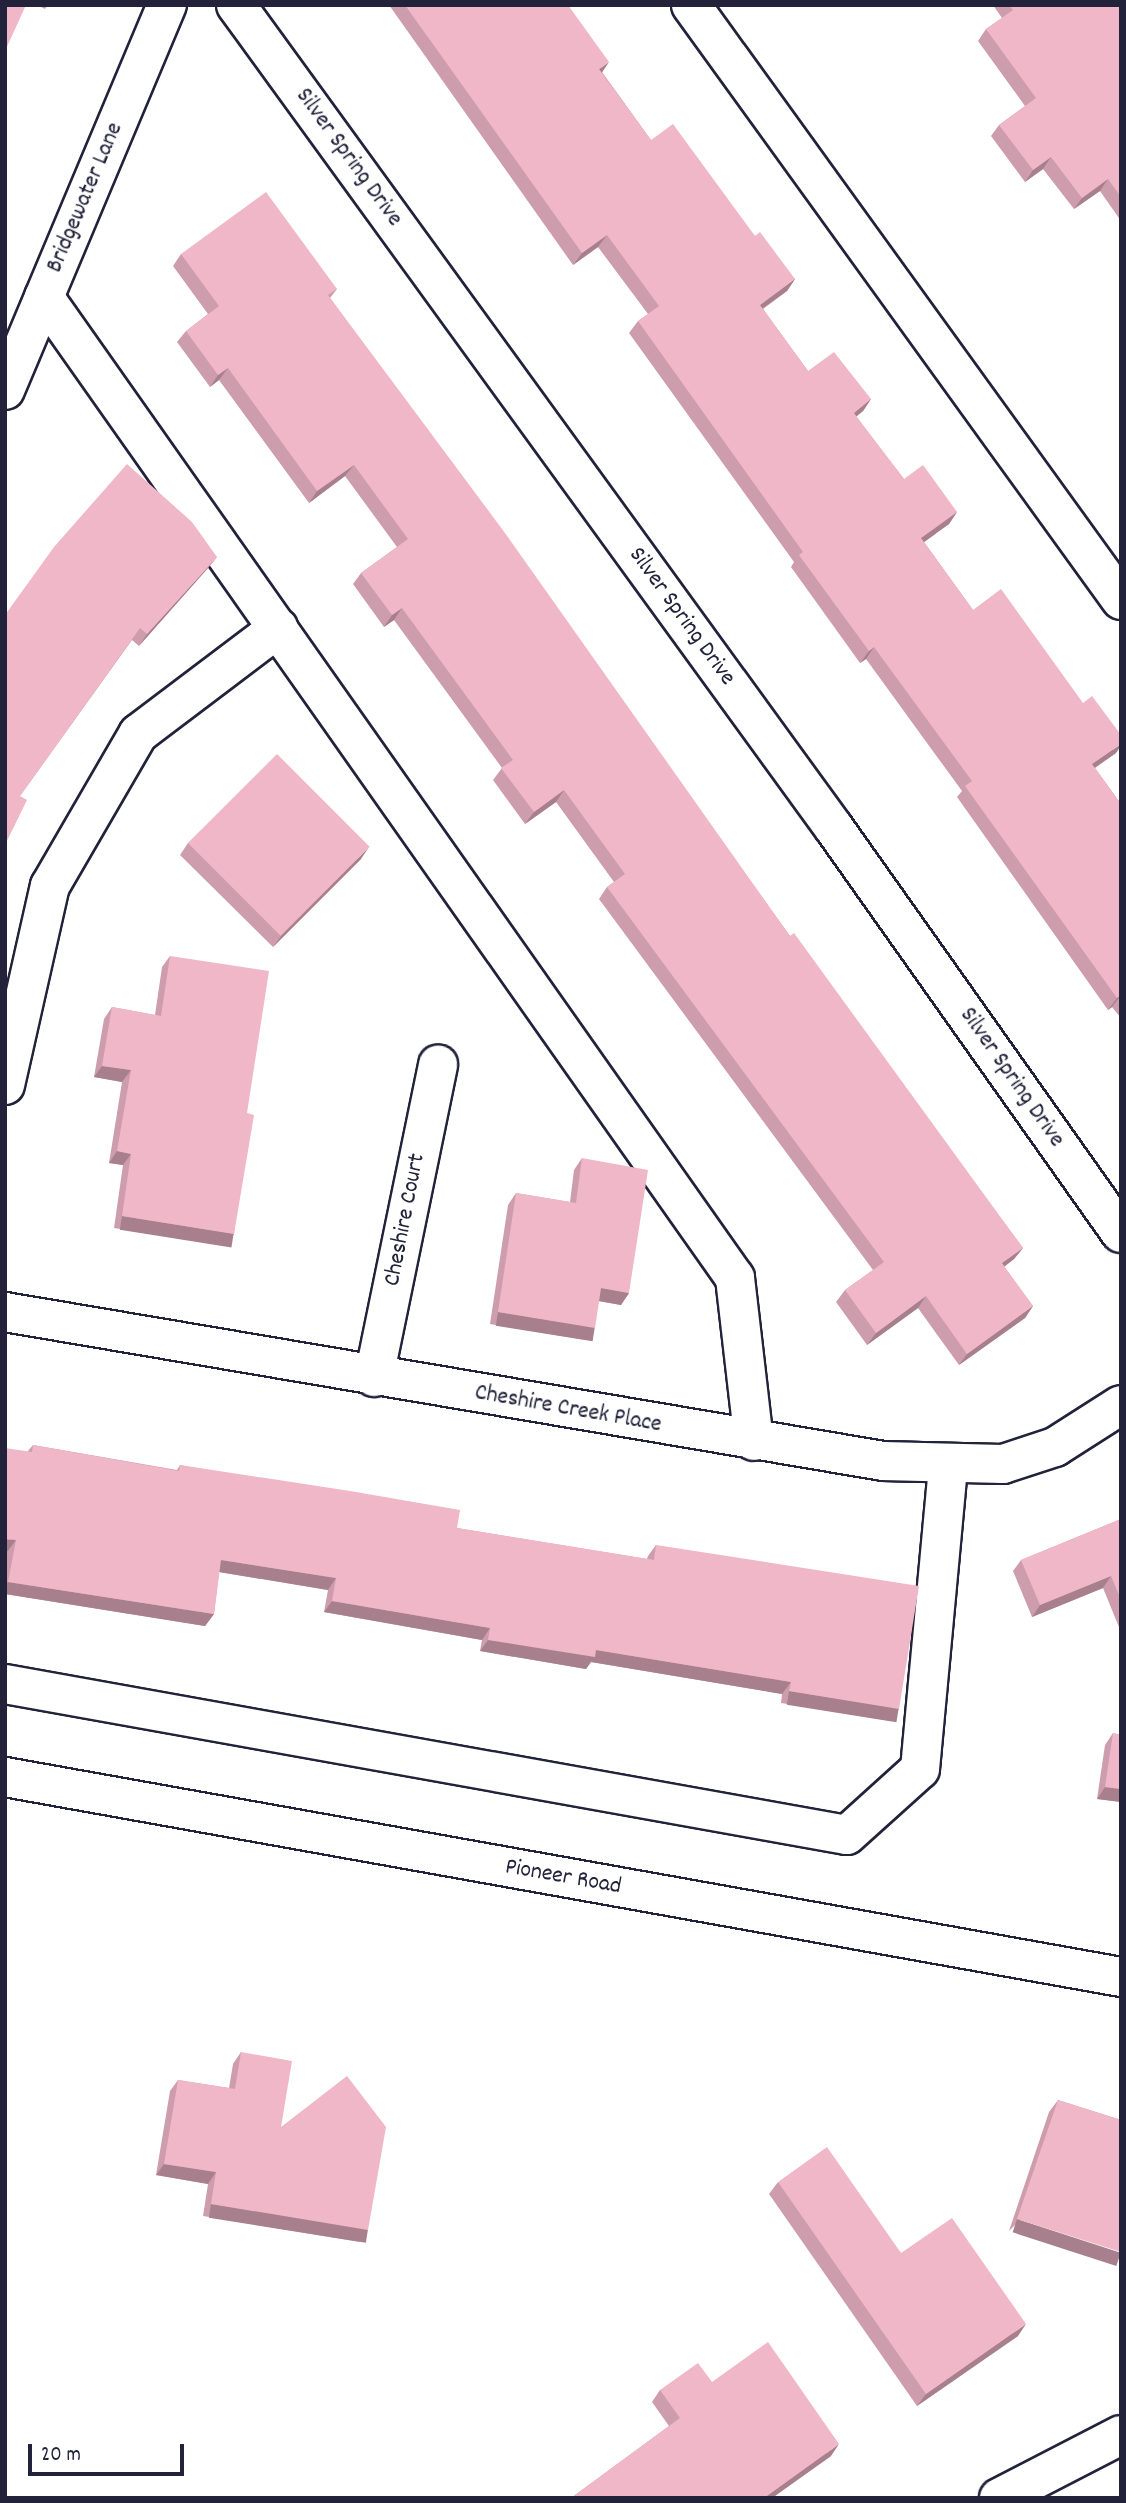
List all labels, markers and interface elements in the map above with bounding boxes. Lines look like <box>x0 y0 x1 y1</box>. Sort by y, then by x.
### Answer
street label: Silver Spring Drive <box>288 83 408 233</box>
street label: Bridgewater Lane <box>41 119 131 277</box>
street label: Silver Spring Drive <box>621 542 741 692</box>
street label: Silver Spring Drive <box>952 1003 1070 1153</box>
street label: Cheshire Court <box>379 1151 433 1289</box>
street label: Cheshire Creek Place <box>472 1379 664 1441</box>
street label: Pioneer Road <box>503 1854 623 1902</box>
scale bar <box>32 2430 187 2474</box>
text: 20 m <box>41 2441 81 2471</box>

